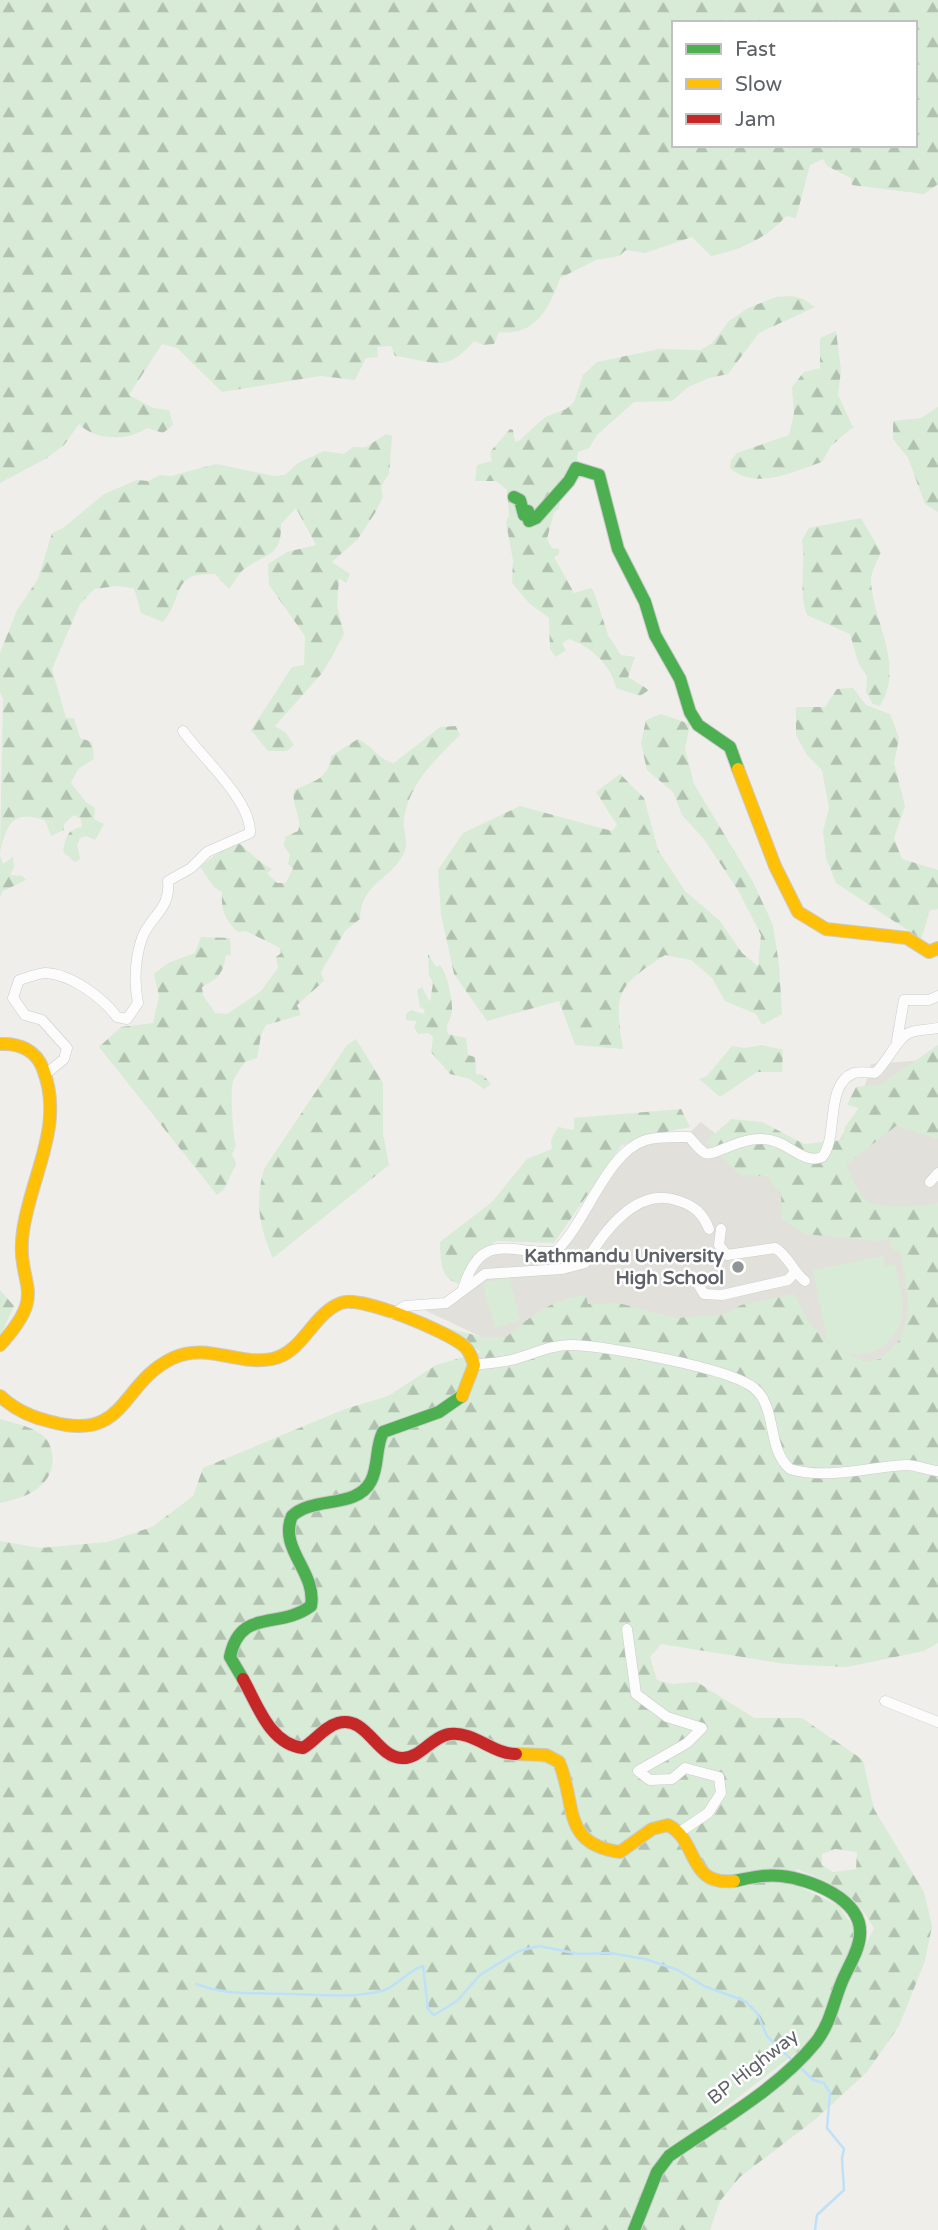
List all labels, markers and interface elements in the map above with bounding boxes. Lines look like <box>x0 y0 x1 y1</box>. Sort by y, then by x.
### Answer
legend <box>672 21 917 147</box>
text: Fast <box>735 37 776 62</box>
text: Slow <box>735 72 783 97</box>
text: Jam <box>735 107 776 132</box>
place label: Kathmandu University High School <box>524 1245 725 1290</box>
marker: Kathmandu University High School <box>730 1259 746 1275</box>
street label: BP Highway <box>703 2025 803 2109</box>

